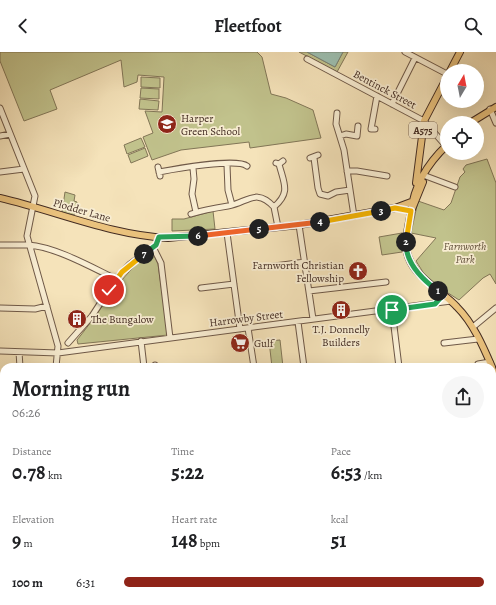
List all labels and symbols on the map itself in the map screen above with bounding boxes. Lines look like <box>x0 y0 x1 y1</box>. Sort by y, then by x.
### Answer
north arrow <box>440 64 484 108</box>
street label: Bentinck Street <box>351 66 419 113</box>
place label: Harper Green School <box>181 111 240 139</box>
school or university icon: Harper Green School <box>156 113 178 135</box>
road number: A575 <box>409 122 437 138</box>
street label: Plodder Lane <box>51 195 112 226</box>
pin: 3 <box>371 201 391 221</box>
pin: 4 <box>310 212 330 232</box>
pin: 5 <box>249 219 269 239</box>
pin: 6 <box>188 226 208 246</box>
pin: 2 <box>396 232 416 252</box>
park label: Farnworth Park <box>444 239 486 267</box>
pin: 7 <box>134 244 154 264</box>
place label: Farnworth Christian Fellowship <box>252 258 344 286</box>
church icon: Farnworth Christian Fellowship <box>347 260 369 282</box>
pin <box>92 273 126 307</box>
pin: 1 <box>428 281 448 301</box>
pin <box>375 293 409 327</box>
building icon: T.J. Donnelly Builders <box>330 299 352 321</box>
street label: Harrowby Street <box>208 306 284 330</box>
building icon: The Bungalow <box>66 308 88 330</box>
place label: The Bungalow <box>91 312 154 327</box>
place label: T.J. Donnelly Builders <box>312 322 370 350</box>
supermarket icon: Gulf <box>229 332 251 354</box>
place label: Gulf <box>254 336 275 351</box>

